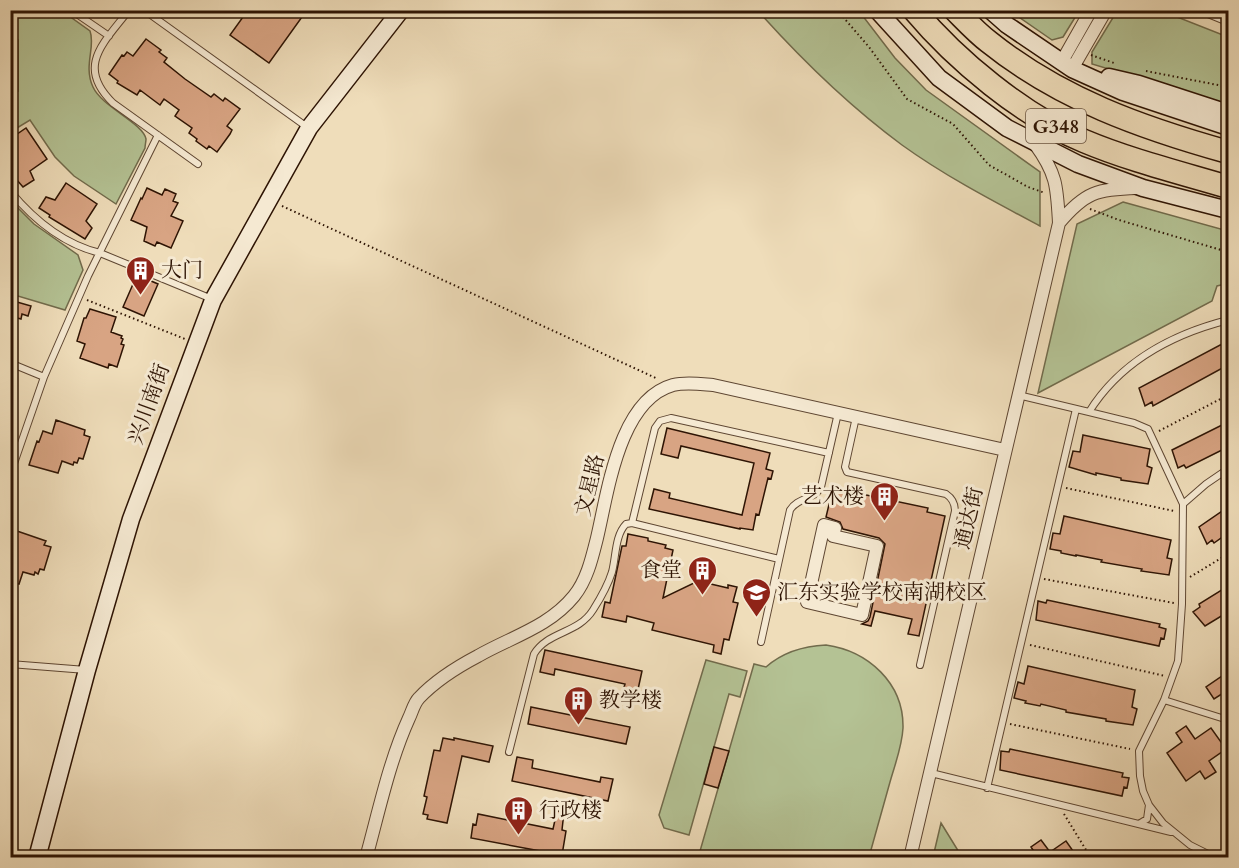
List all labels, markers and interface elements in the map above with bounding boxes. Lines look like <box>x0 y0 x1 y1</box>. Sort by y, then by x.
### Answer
road number: G348 <box>1026 109 1086 143</box>
building icon: 大门 <box>124 254 156 296</box>
place label: 大门 <box>161 256 203 285</box>
street label: 兴川南街 <box>121 360 177 448</box>
street label: 文星路 <box>568 451 612 519</box>
building icon: 艺术楼 <box>869 480 901 522</box>
place label: 艺术楼 <box>801 482 864 511</box>
street label: 通达街 <box>948 484 990 552</box>
building icon: 食堂 <box>687 554 719 596</box>
place label: 食堂 <box>640 556 682 585</box>
school or university icon: 汇东实验学校南湖校区 <box>740 576 772 618</box>
place label: 汇东实验学校南湖校区 <box>777 578 987 607</box>
building icon: 教学楼 <box>562 684 594 726</box>
place label: 教学楼 <box>599 686 662 715</box>
building icon: 行政楼 <box>502 794 534 836</box>
place label: 行政楼 <box>539 796 602 825</box>

